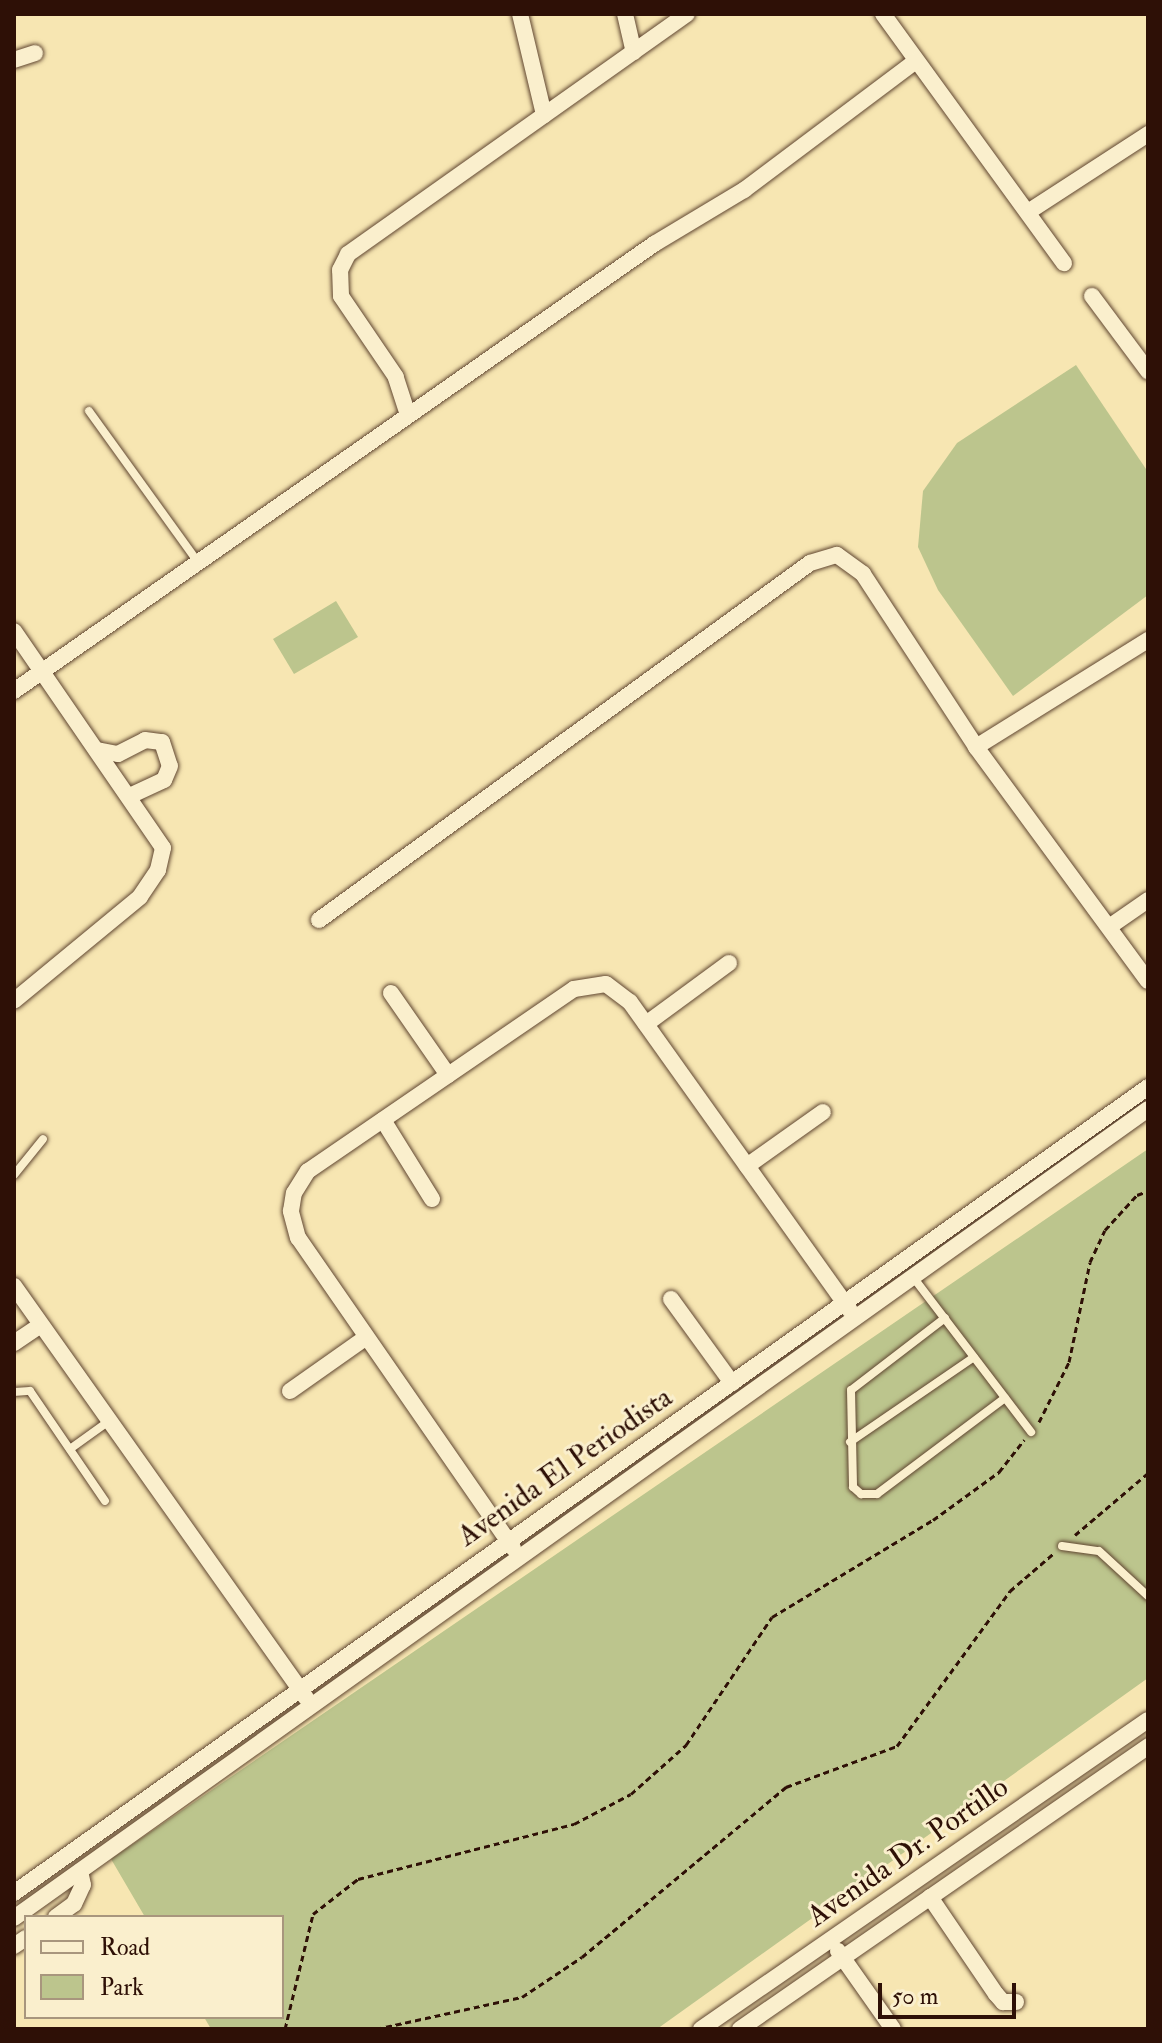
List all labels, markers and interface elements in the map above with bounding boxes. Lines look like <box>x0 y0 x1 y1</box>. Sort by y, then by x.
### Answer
street label: Avenida El Periodista <box>451 1379 679 1555</box>
street label: Avenida Dr. Portillo <box>800 1769 1016 1935</box>
legend <box>24 1915 284 2019</box>
text: Road <box>100 1932 150 1963</box>
scale bar <box>882 1967 1020 2017</box>
text: Park <box>100 1972 144 2003</box>
text: 50 m <box>892 1981 938 2012</box>

